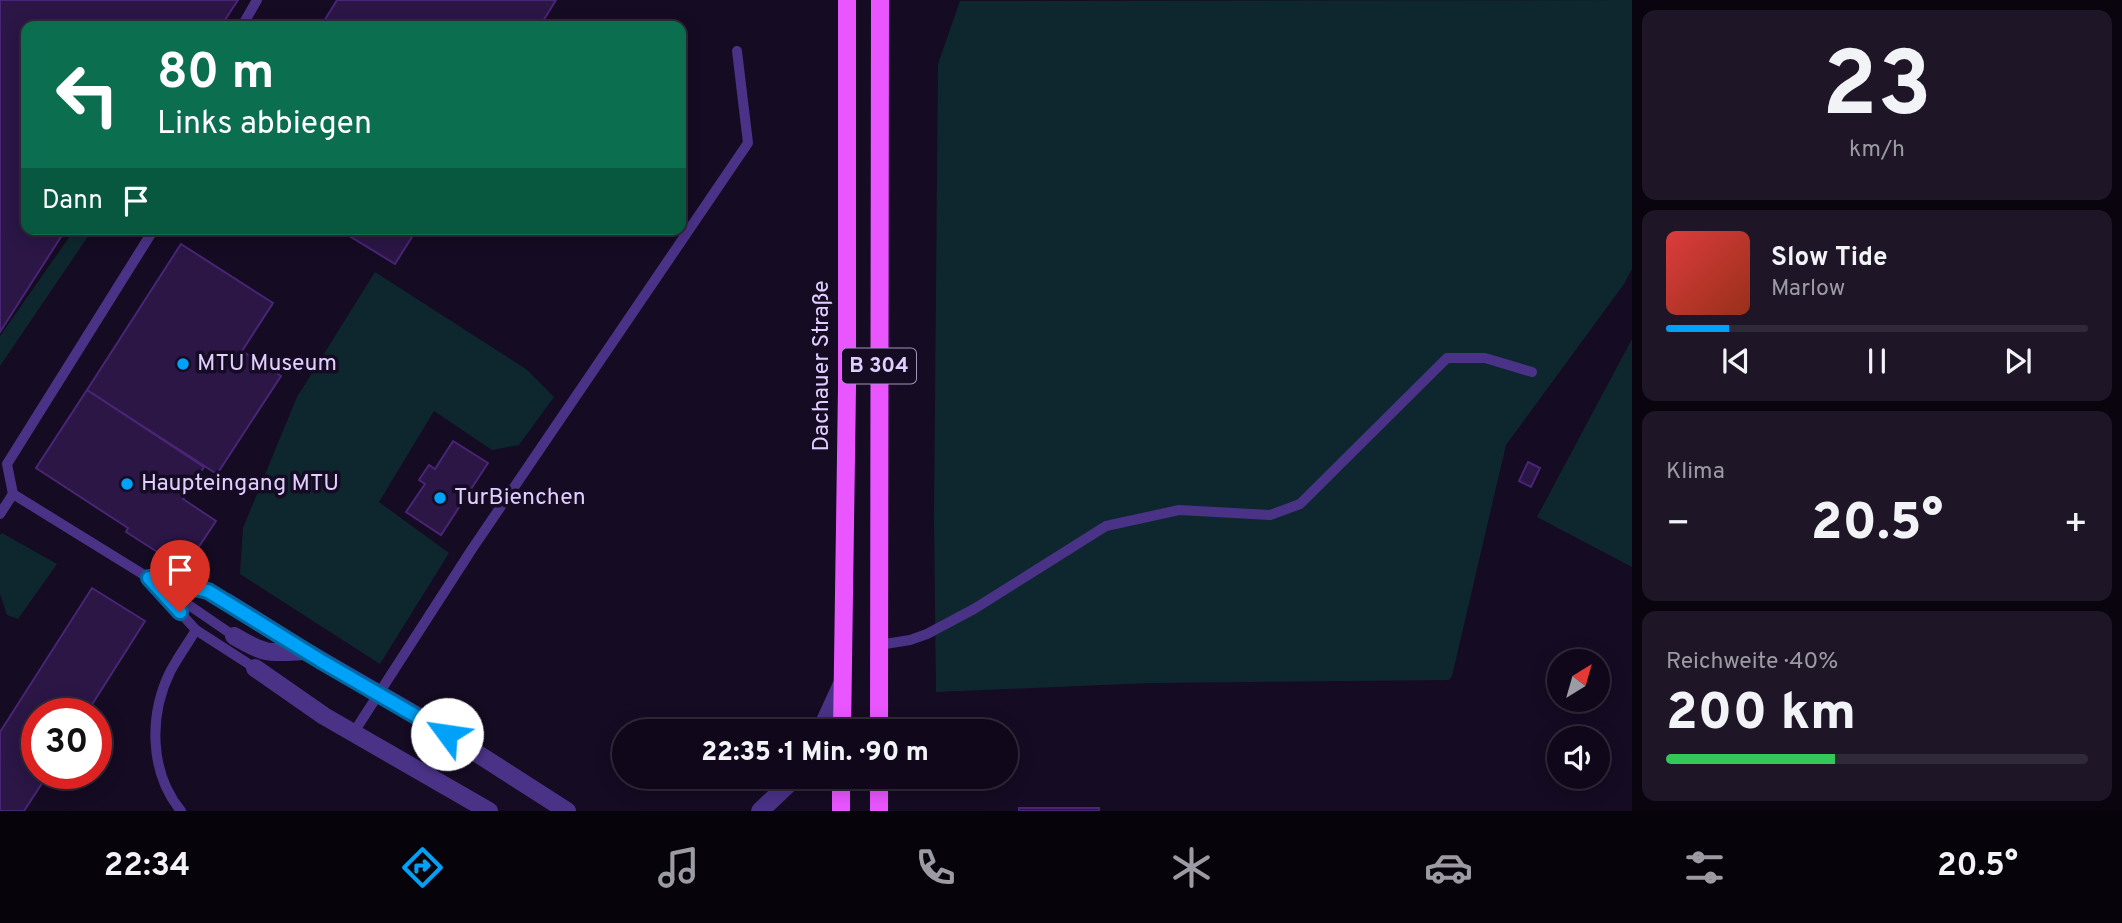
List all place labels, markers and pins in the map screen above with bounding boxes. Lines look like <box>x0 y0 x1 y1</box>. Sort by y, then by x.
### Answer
place label: MTU Museum <box>197 350 337 379</box>
marker: MTU Museum <box>175 356 191 372</box>
place label: Haupteingang MTU <box>141 470 339 499</box>
marker: Haupteingang MTU <box>119 476 135 492</box>
place label: TurBienchen <box>454 484 586 513</box>
marker: TurBienchen <box>432 490 448 506</box>
pin <box>150 540 210 612</box>

